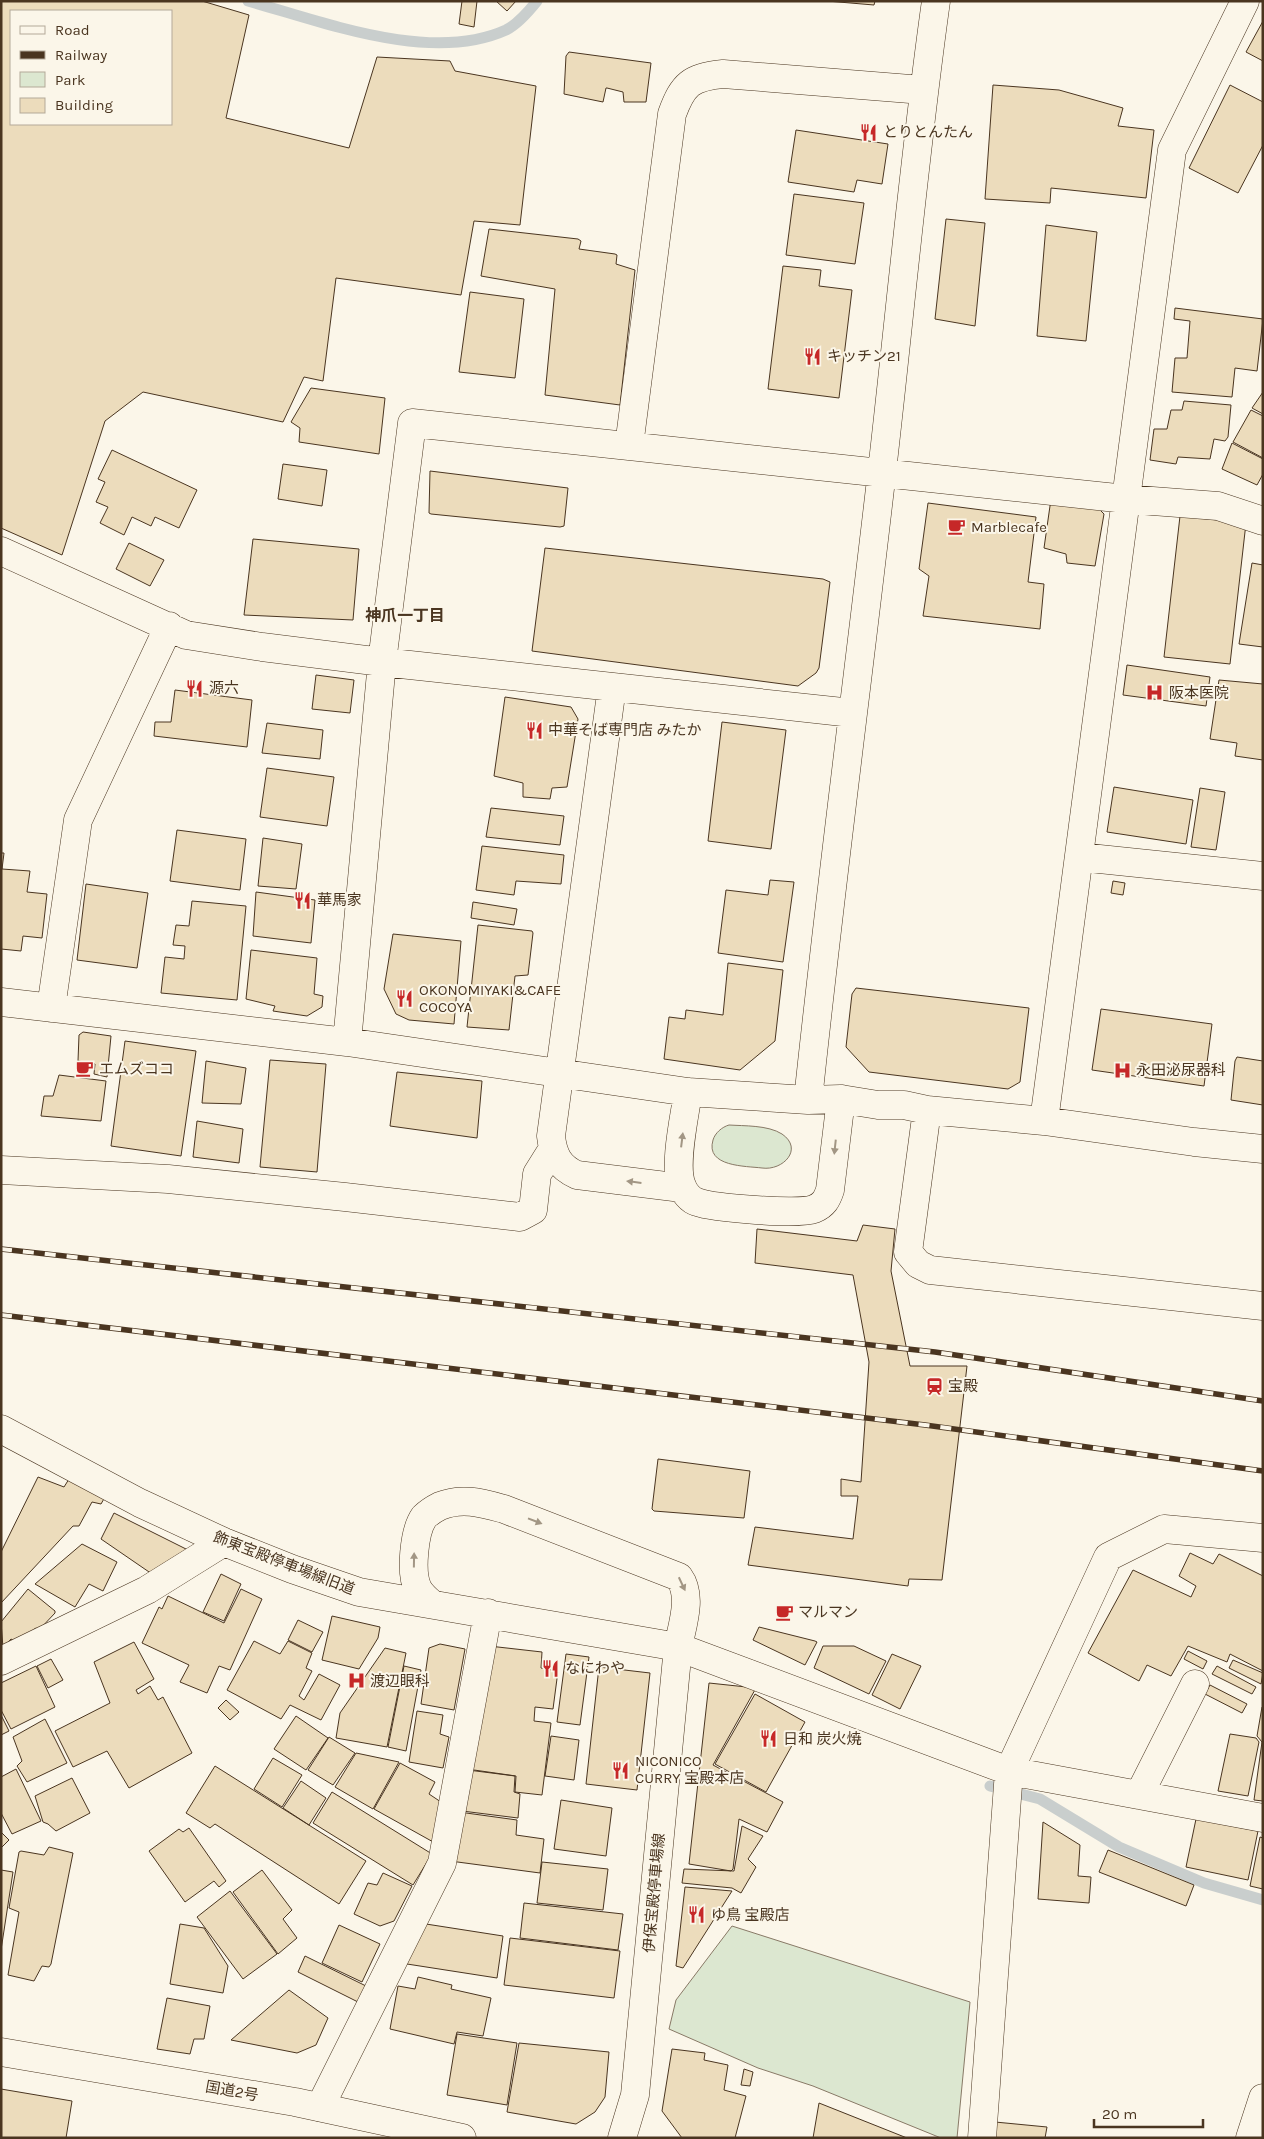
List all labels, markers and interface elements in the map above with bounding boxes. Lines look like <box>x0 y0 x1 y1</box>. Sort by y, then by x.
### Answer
legend <box>10 10 172 125</box>
text: Road <box>55 21 90 39</box>
text: Railway <box>55 46 107 64</box>
text: Park <box>55 71 85 89</box>
text: Building <box>55 96 113 114</box>
restaurant icon: とりとんたん <box>859 122 879 142</box>
place label: とりとんたん <box>883 123 973 141</box>
restaurant icon: キッチン21 <box>803 346 823 366</box>
place label: キッチン21 <box>827 347 901 365</box>
cafe icon: Marblecafe <box>947 517 967 537</box>
place label: Marblecafe <box>971 518 1047 536</box>
district label: 神爪一丁目 <box>365 606 445 625</box>
restaurant icon: 源六 <box>185 678 205 698</box>
place label: 源六 <box>209 679 239 697</box>
hospital icon: 阪本医院 <box>1145 683 1165 703</box>
place label: 阪本医院 <box>1169 684 1229 702</box>
restaurant icon: 中華そば専門店 みたか <box>524 720 544 740</box>
place label: 中華そば専門店 みたか <box>548 721 702 739</box>
restaurant icon: 華馬家 <box>293 890 313 910</box>
place label: 華馬家 <box>317 891 362 909</box>
place label: OKONOMIYAKI&CAFE COCOYA <box>419 981 561 1016</box>
restaurant icon: OKONOMIYAKI&CAFE COCOYA <box>395 989 415 1009</box>
cafe icon: エムズココ <box>75 1059 95 1079</box>
place label: エムズココ <box>99 1060 174 1078</box>
hospital icon: 永田泌尿器科 <box>1112 1060 1132 1080</box>
place label: 永田泌尿器科 <box>1136 1061 1226 1079</box>
one-way arrow <box>678 1132 686 1148</box>
one-way arrow <box>831 1140 839 1156</box>
one-way arrow <box>626 1178 642 1186</box>
station icon: 宝殿 <box>924 1376 944 1396</box>
place label: 宝殿 <box>948 1377 978 1395</box>
one-way arrow <box>528 1517 543 1525</box>
street label: 飾東宝殿停車場線旧道 <box>211 1528 357 1598</box>
one-way arrow <box>411 1552 419 1568</box>
one-way arrow <box>677 1577 686 1592</box>
cafe icon: マルマン <box>774 1602 794 1622</box>
place label: マルマン <box>798 1603 858 1621</box>
restaurant icon: なにわや <box>541 1658 561 1678</box>
place label: なにわや <box>565 1659 625 1677</box>
hospital icon: 渡辺眼科 <box>346 1671 366 1691</box>
place label: 渡辺眼科 <box>370 1672 430 1690</box>
restaurant icon: 日和 炭火焼 <box>759 1729 779 1749</box>
place label: 日和 炭火焼 <box>783 1730 862 1748</box>
place label: NICONICO CURRY 宝殿本店 <box>635 1752 744 1787</box>
restaurant icon: NICONICO CURRY 宝殿本店 <box>611 1760 631 1780</box>
street label: 伊保宝殿停車場線 <box>640 1832 668 1954</box>
restaurant icon: ゆ鳥 宝殿店 <box>687 1905 707 1925</box>
place label: ゆ鳥 宝殿店 <box>711 1906 790 1924</box>
street label: 国道2号 <box>204 2077 260 2105</box>
scale bar <box>1094 2096 1203 2128</box>
text: 20 m <box>1102 2105 1137 2123</box>

